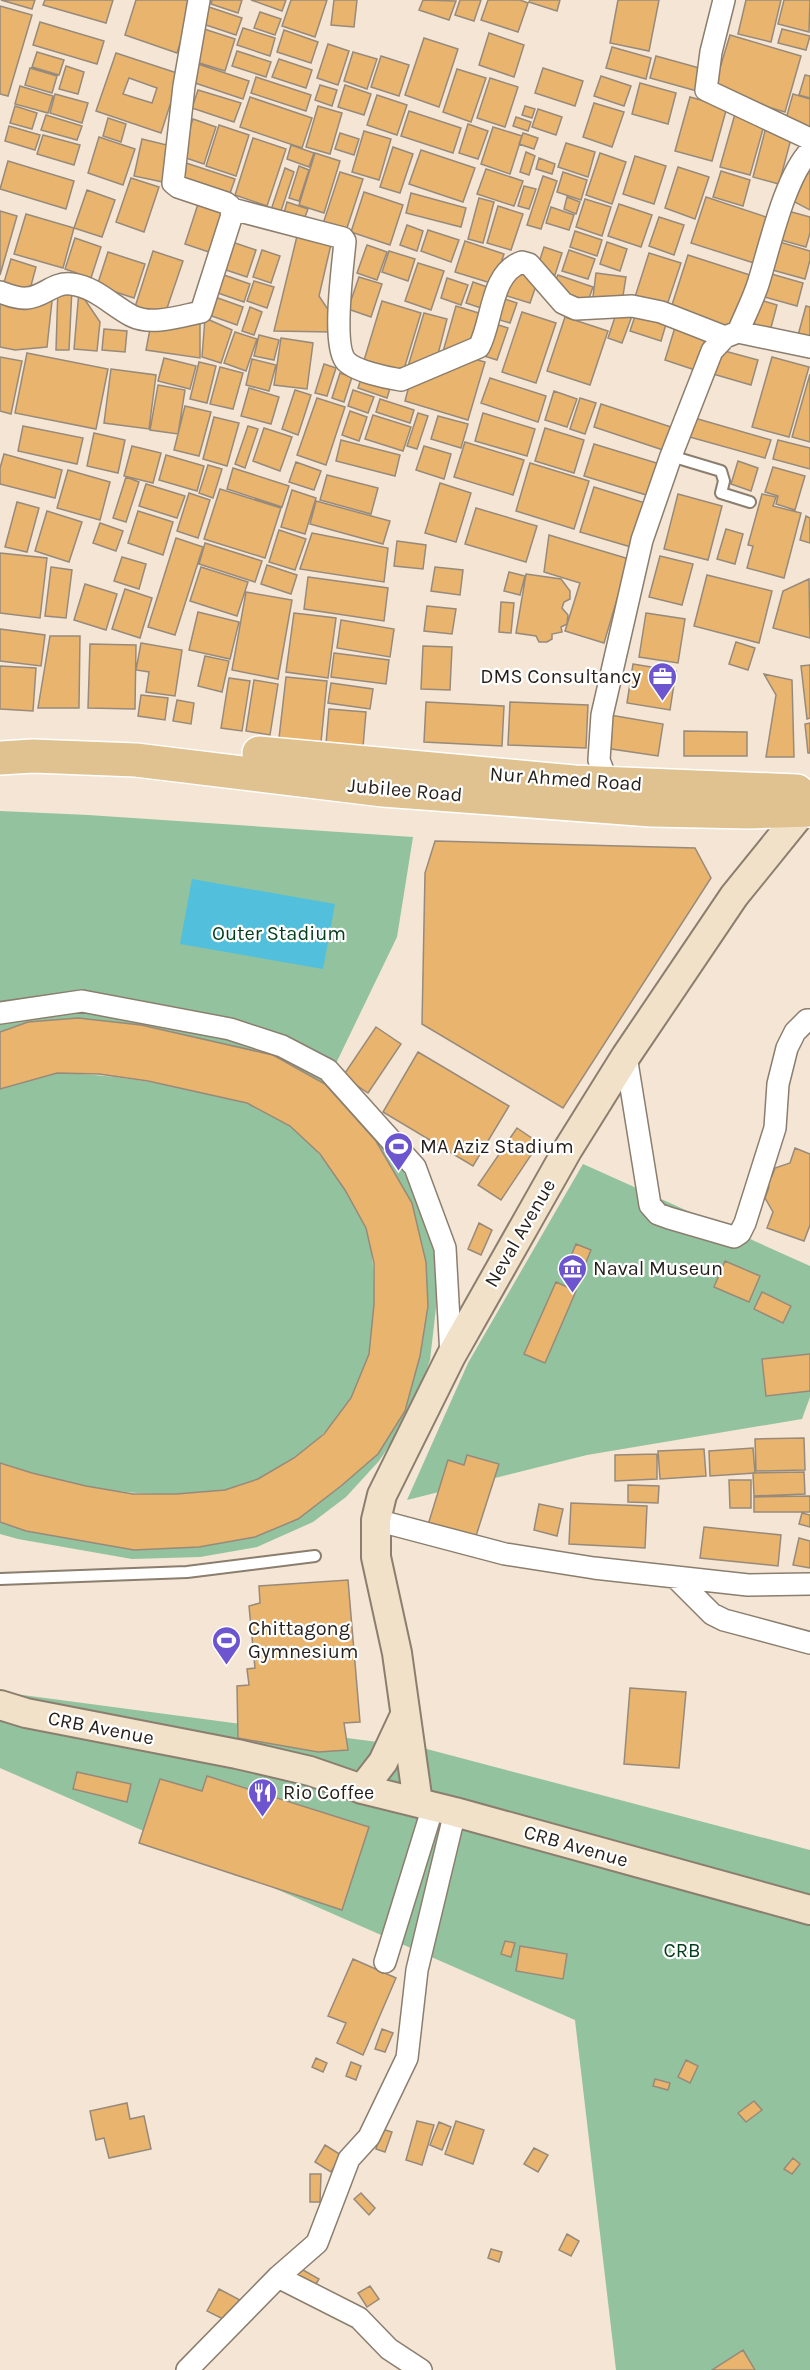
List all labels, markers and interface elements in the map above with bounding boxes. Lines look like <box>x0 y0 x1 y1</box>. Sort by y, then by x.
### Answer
office icon: DMS Consultancy <box>646 660 678 702</box>
place label: DMS Consultancy <box>480 665 641 688</box>
street label: Nur Ahmed Road <box>489 762 643 796</box>
street label: Jubilee Road <box>347 774 463 806</box>
park label: Outer Stadium <box>212 922 346 945</box>
sports icon: MA Aziz Stadium <box>383 1130 415 1172</box>
place label: MA Aziz Stadium <box>420 1135 574 1158</box>
street label: Neval Avenue <box>480 1175 560 1291</box>
museum icon: Naval Museun <box>556 1252 588 1294</box>
place label: Naval Museun <box>593 1257 723 1280</box>
place label: Chittagong Gymnesium <box>248 1617 359 1663</box>
sports icon: Chittagong Gymnesium <box>211 1624 243 1666</box>
street label: CRB Avenue <box>46 1706 156 1750</box>
restaurant icon: Rio Coffee <box>246 1776 278 1818</box>
place label: Rio Coffee <box>283 1781 374 1804</box>
street label: CRB Avenue <box>521 1820 631 1872</box>
park label: CRB <box>664 1939 700 1962</box>

